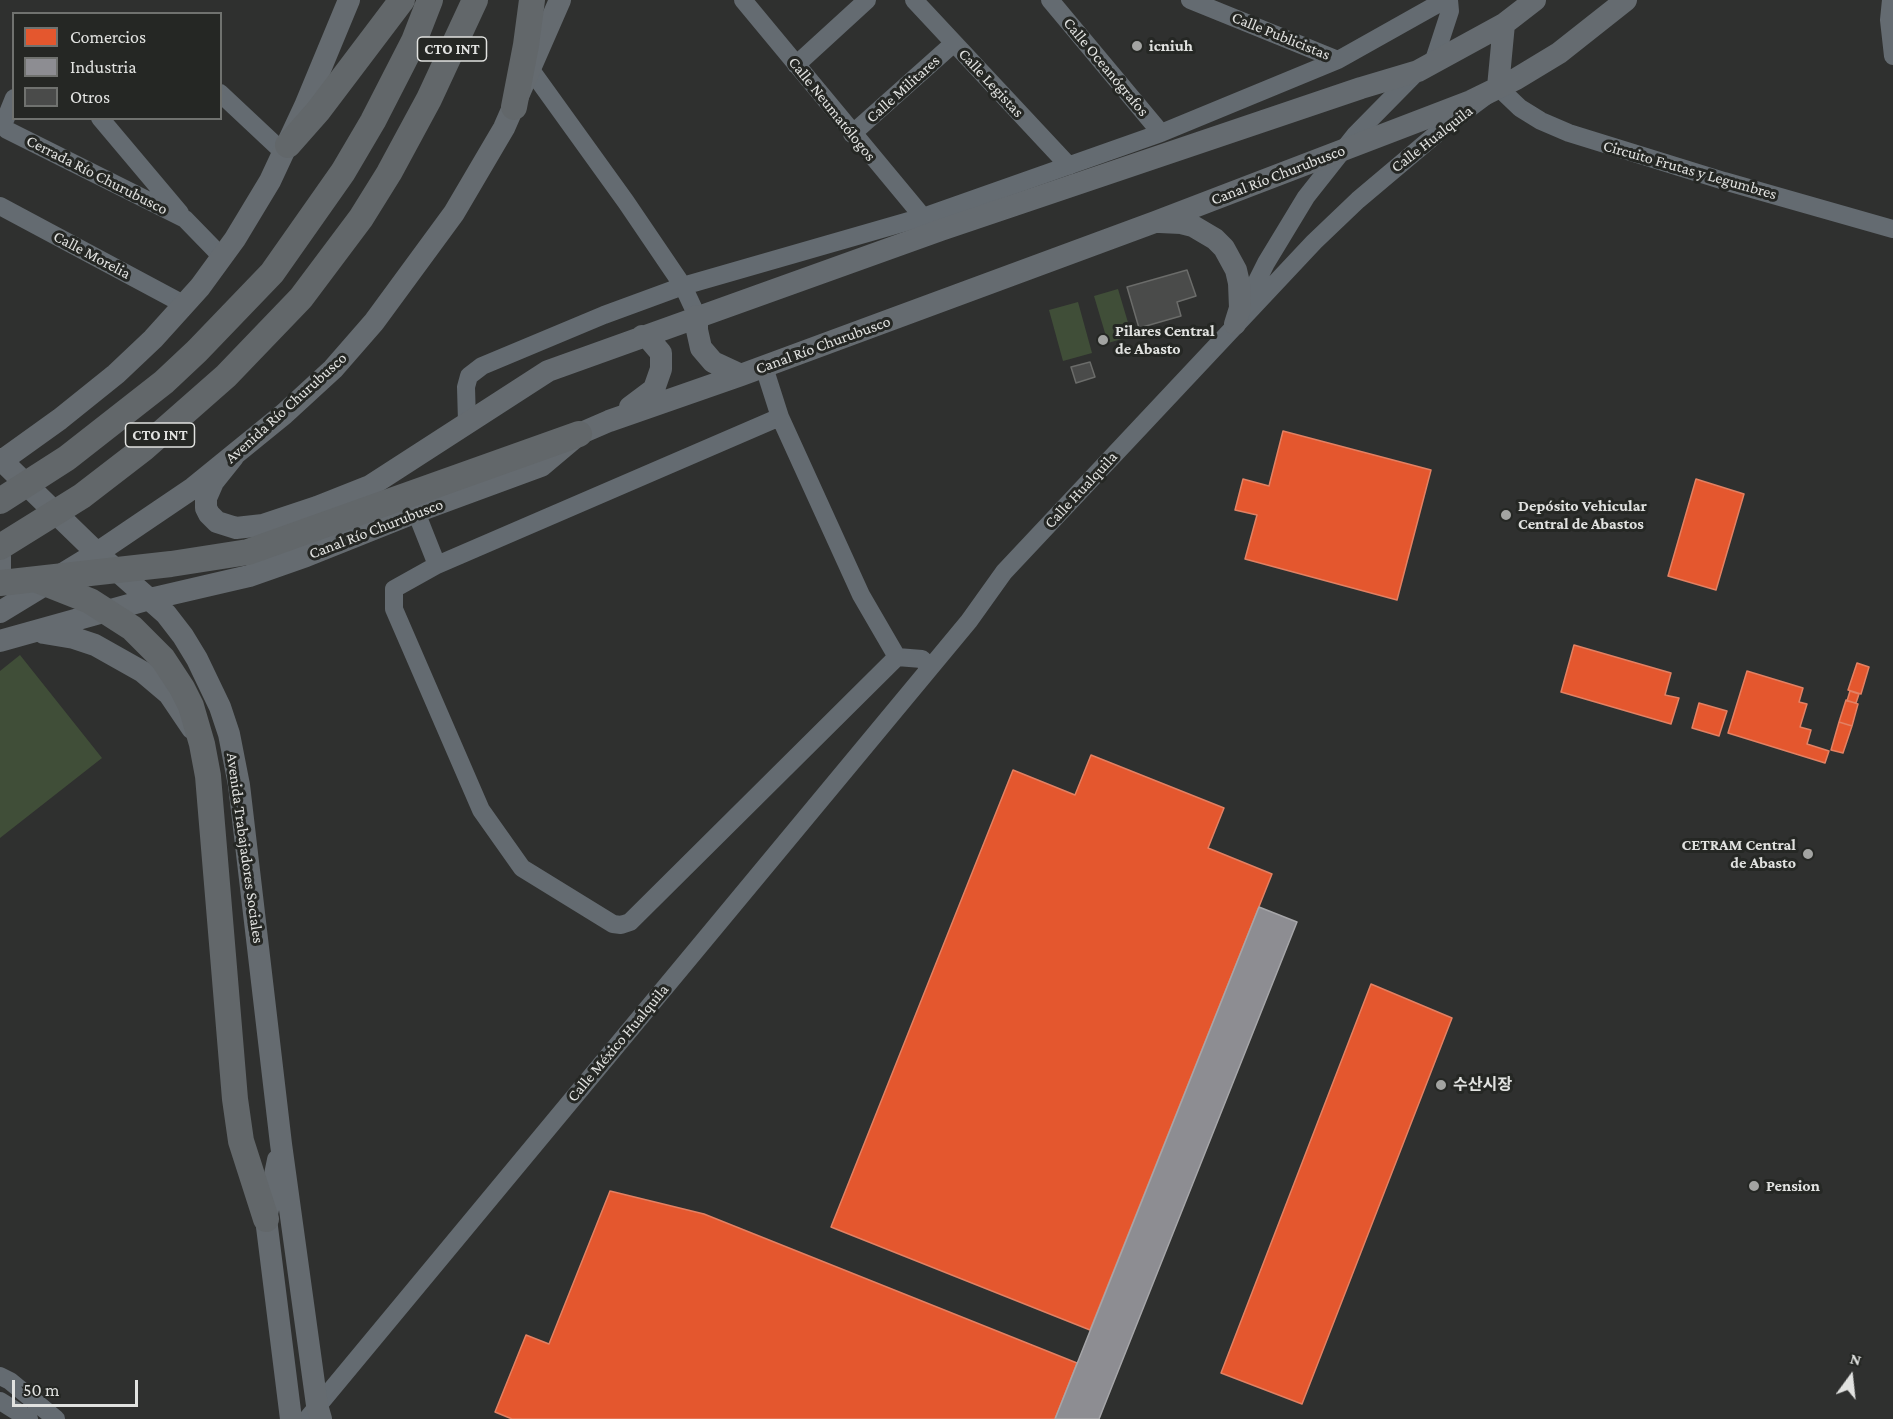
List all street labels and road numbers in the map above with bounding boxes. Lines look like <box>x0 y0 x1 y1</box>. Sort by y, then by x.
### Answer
street label: Calle Publicistas <box>1229 8 1333 64</box>
street label: Calle Oceanógrafos <box>1059 14 1153 120</box>
road number: CTO INT <box>418 37 486 61</box>
street label: Calle Legistas <box>954 45 1028 121</box>
street label: Calle Militares <box>862 51 944 127</box>
street label: Calle Neumatólogos <box>784 53 880 165</box>
street label: Calle Hualquila <box>1387 101 1477 177</box>
street label: Cerrada Río Churubusco <box>23 131 171 219</box>
street label: Circuito Frutas y Legumbres <box>1601 136 1779 204</box>
street label: Canal Río Churubusco <box>1208 141 1348 209</box>
street label: Calle Morelia <box>50 227 134 283</box>
street label: Canal Río Churubusco <box>753 312 893 378</box>
street label: Avenida Río Churubusco <box>221 348 351 468</box>
road number: CTO INT <box>126 423 195 447</box>
street label: Calle Hualquila <box>1040 448 1122 532</box>
street label: Canal Río Churubusco <box>306 495 446 563</box>
street label: Avenida Trabajadores Sociales <box>222 751 268 945</box>
street label: Calle México Hualquila <box>563 980 673 1106</box>

